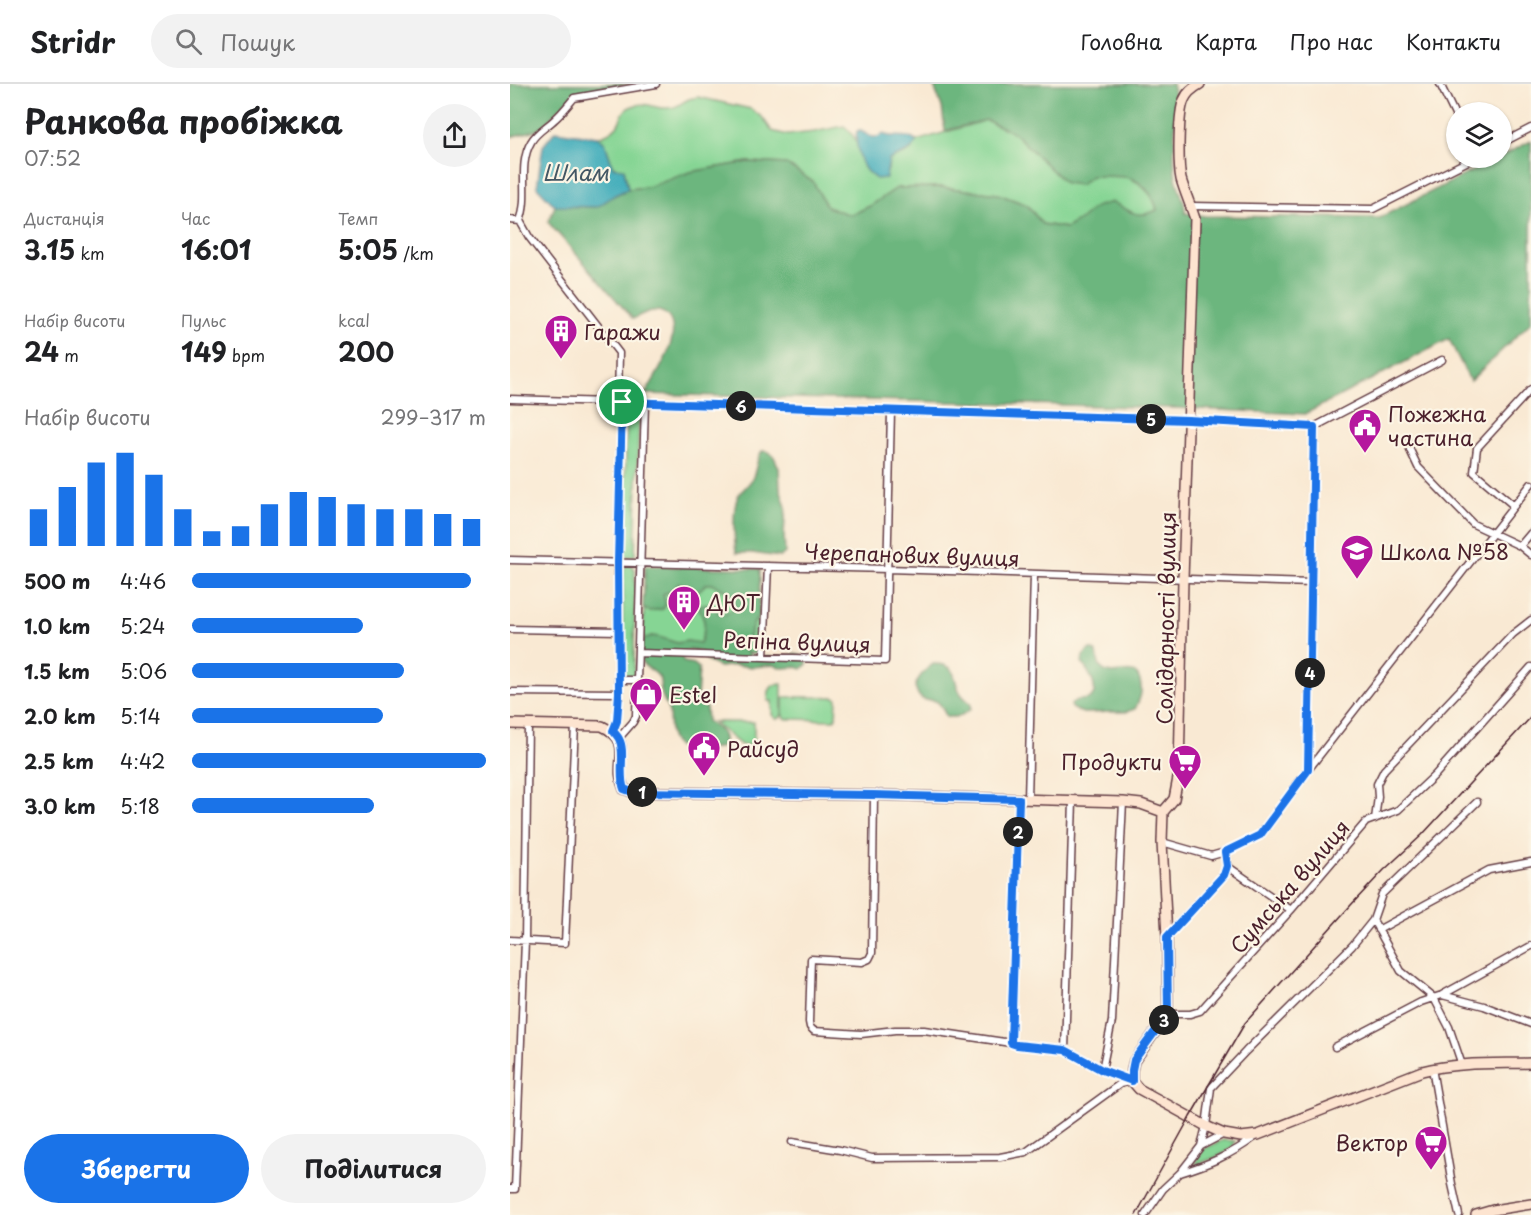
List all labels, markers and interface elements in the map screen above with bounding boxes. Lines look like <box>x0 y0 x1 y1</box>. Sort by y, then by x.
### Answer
search box <box>151 14 571 68</box>
text: Stridr <box>30 20 115 63</box>
icon: search <box>172 25 205 58</box>
text: Пошук <box>220 25 295 58</box>
text: Головна <box>1081 25 1162 57</box>
text: Карта <box>1195 25 1257 57</box>
text: Про нас <box>1290 25 1373 57</box>
text: Контакти <box>1406 25 1501 57</box>
text: Ранкова пробіжка <box>24 95 343 145</box>
map controls <box>1446 102 1512 168</box>
button: layers <box>1446 102 1512 168</box>
button: share <box>423 104 486 167</box>
text: 07:52 <box>24 143 81 173</box>
water label: Шлам <box>543 155 609 188</box>
text: Дистанція <box>24 206 105 230</box>
text: Час <box>181 206 210 230</box>
text: Темп <box>338 206 378 230</box>
text: 3.15 <box>24 230 75 269</box>
text: 16:01 <box>181 230 251 269</box>
text: 5:05 <box>338 230 398 269</box>
text: km <box>75 241 105 265</box>
text: /km <box>398 241 434 265</box>
text: Набір висоти <box>24 308 125 332</box>
text: Пульс <box>181 308 226 332</box>
text: kcal <box>338 308 370 332</box>
building icon: Гаражи <box>543 313 579 360</box>
place label: Гаражи <box>584 315 661 347</box>
text: 24 <box>24 332 59 371</box>
text: 149 <box>181 332 227 371</box>
text: 200 <box>338 332 394 371</box>
text: m <box>59 343 79 367</box>
text: bpm <box>227 343 265 367</box>
pin <box>596 376 647 427</box>
icon: arrive <box>605 385 638 418</box>
pin: 6 <box>726 391 756 421</box>
text: 6 <box>735 394 747 418</box>
place label: Пожежна частина <box>1388 397 1487 453</box>
text: Набір висоти <box>24 402 151 432</box>
text: 299–317 m <box>381 402 486 432</box>
pin: 5 <box>1136 404 1166 434</box>
text: 5 <box>1146 407 1156 431</box>
public building icon: Пожежна частина <box>1347 407 1383 454</box>
street label: Солідарності вулиця <box>1147 511 1183 725</box>
school or university icon: Школа №58 <box>1339 533 1375 580</box>
street label: Черепанових вулиця <box>804 534 1020 574</box>
place label: Школа №58 <box>1380 535 1509 567</box>
text: 500 m <box>24 566 91 596</box>
text: 4:46 <box>120 566 166 596</box>
building icon: ДЮТ <box>666 584 702 631</box>
place label: ДЮТ <box>706 586 761 618</box>
text: 1.0 km <box>24 611 91 641</box>
text: 5:24 <box>120 611 165 641</box>
street label: Репiна вулиця <box>723 622 871 660</box>
text: 1.5 km <box>24 656 90 686</box>
text: 5:06 <box>120 656 167 686</box>
pin: 4 <box>1295 658 1325 688</box>
text: 4 <box>1305 661 1315 685</box>
shop icon: Estel <box>628 676 664 723</box>
place label: Estel <box>669 678 717 710</box>
text: 2.0 km <box>24 701 96 731</box>
text: 5:14 <box>120 701 161 731</box>
public building icon: Райсуд <box>686 730 722 777</box>
place label: Райсуд <box>727 732 799 764</box>
supermarket icon: Продукти <box>1167 743 1203 790</box>
place label: Продукти <box>1061 745 1162 777</box>
text: 2.5 km <box>24 746 94 776</box>
text: 4:42 <box>120 746 165 776</box>
pin: 1 <box>627 777 657 807</box>
text: 1 <box>638 780 646 804</box>
text: 3.0 km <box>24 791 96 821</box>
text: 5:18 <box>120 791 160 821</box>
street label: Сумська вулиця <box>1222 812 1356 960</box>
pin: 2 <box>1003 817 1033 847</box>
text: 2 <box>1012 820 1024 844</box>
pin: 3 <box>1149 1005 1179 1035</box>
text: 3 <box>1159 1008 1169 1032</box>
supermarket icon: Вектор <box>1413 1124 1449 1171</box>
place label: Вектор <box>1335 1126 1408 1158</box>
button: Зберегти <box>24 1134 249 1203</box>
button: Поділитися <box>261 1134 486 1203</box>

